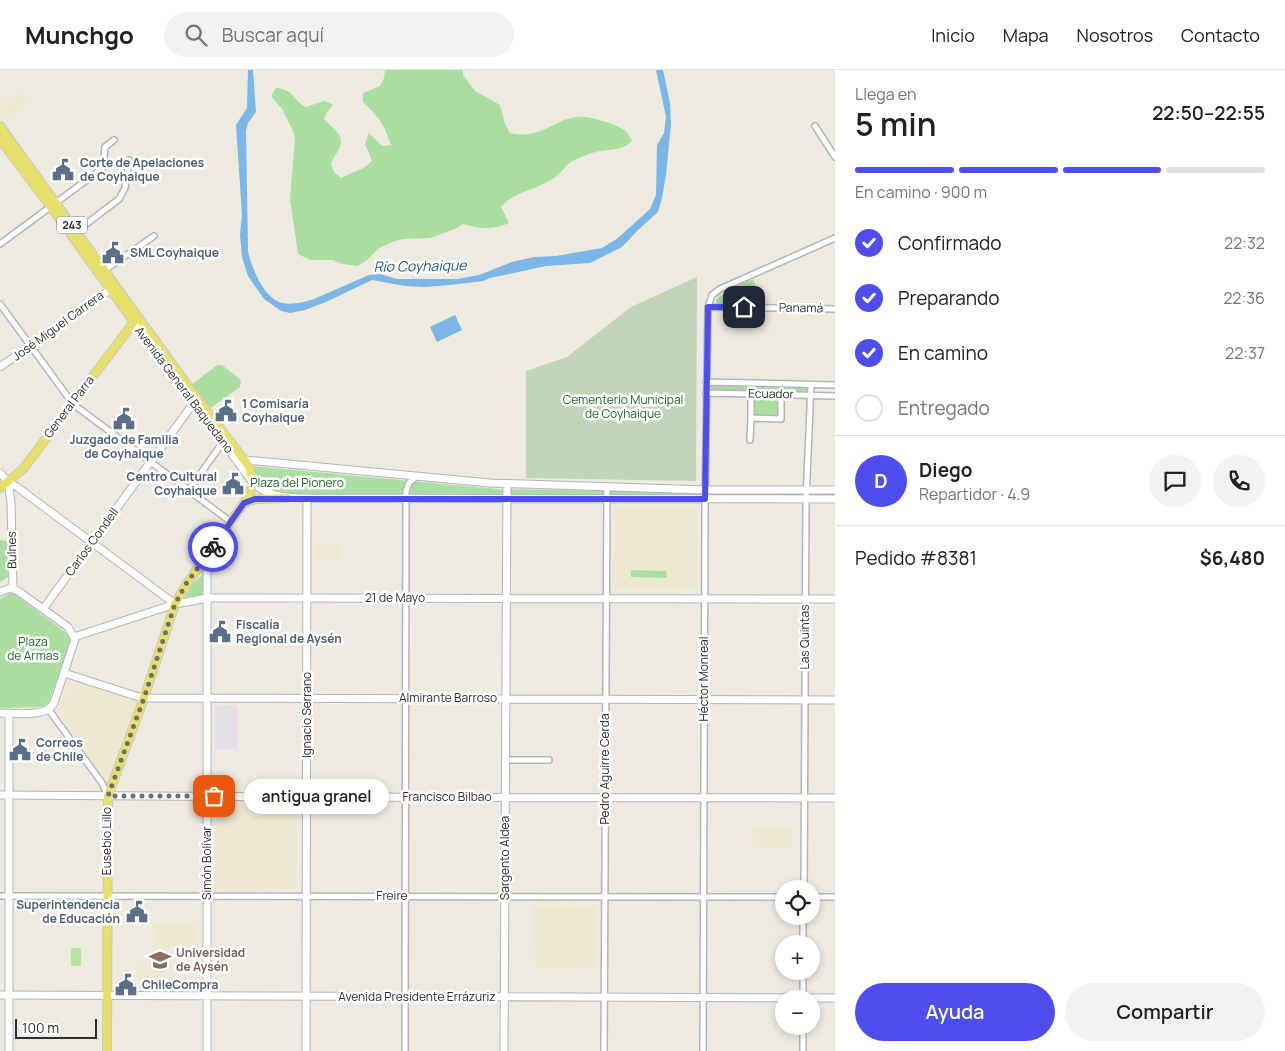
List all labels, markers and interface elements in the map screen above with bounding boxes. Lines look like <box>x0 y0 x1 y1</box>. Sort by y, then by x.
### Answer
search box <box>164 12 514 57</box>
text: Munchgo <box>25 18 134 51</box>
icon: search <box>182 21 210 49</box>
text: Buscar aquí <box>222 22 324 48</box>
text: Inicio <box>931 23 975 47</box>
text: Mapa <box>1003 23 1049 47</box>
text: Nosotros <box>1077 23 1153 47</box>
text: Contacto <box>1181 23 1260 47</box>
text: Llega en <box>855 83 916 105</box>
text: 22:50–22:55 <box>1152 100 1265 126</box>
text: 5 min <box>855 102 936 146</box>
place label: Corte de Apelaciones de Coyhaique <box>80 154 205 185</box>
public building icon: Corte de Apelaciones de Coyhaique <box>50 157 76 183</box>
text: En camino · 900 m <box>855 181 987 203</box>
road number: 243 <box>57 216 87 234</box>
icon: check <box>855 229 883 257</box>
text: Confirmado <box>898 230 1002 256</box>
text: 22:32 <box>1224 232 1265 254</box>
public building icon: SML Coyhaique <box>100 240 126 266</box>
place label: SML Coyhaique <box>130 244 219 261</box>
water label: Río Coyhaique <box>373 255 467 276</box>
icon: check <box>855 284 883 312</box>
text: Preparando <box>898 285 1000 311</box>
pin <box>723 286 765 328</box>
street label: José Miguel Carrera <box>9 287 107 365</box>
text: 22:36 <box>1223 287 1265 309</box>
icon: home <box>730 293 758 321</box>
street label: Panamá <box>779 299 823 316</box>
street label: Avenida General Baquedano <box>131 323 238 457</box>
icon: check <box>855 339 883 367</box>
text: En camino <box>898 340 988 366</box>
text: 22:37 <box>1225 342 1265 364</box>
street label: General Parra <box>40 372 98 441</box>
street label: Ecuador <box>748 385 795 402</box>
park label: Cementerio Municipal de Coyhaique <box>563 391 683 422</box>
place label: 1 Comisaría Coyhaique <box>242 395 309 426</box>
text: Entregado <box>898 395 990 421</box>
public building icon: 1 Comisaría Coyhaique <box>213 398 239 424</box>
public building icon: Juzgado de Familia de Coyhaique <box>111 406 137 432</box>
place label: Juzgado de Familia de Coyhaique <box>69 431 179 462</box>
button: chat <box>1149 455 1201 507</box>
button: phone <box>1213 455 1265 507</box>
text: Diego <box>919 457 973 483</box>
place label: Centro Cultural Coyhaique <box>127 468 217 499</box>
text: D <box>874 468 888 494</box>
public building icon: Centro Cultural Coyhaique <box>220 471 246 497</box>
park label: Plaza del Pionero <box>250 474 344 491</box>
text: Repartidor · 4.9 <box>919 483 1030 505</box>
street label: Carlos Condell <box>61 504 122 579</box>
courier <box>188 522 238 572</box>
street label: Bulnes <box>3 531 20 569</box>
icon: bike <box>199 533 227 561</box>
text: Pedido #8381 <box>855 545 977 571</box>
text: $6,480 <box>1200 545 1265 571</box>
street label: 21 de Mayo <box>365 589 425 606</box>
street label: Las Quintas <box>796 604 813 670</box>
place label: Fiscalía Regional de Aysén <box>236 616 342 647</box>
public building icon: Fiscalía Regional de Aysén <box>207 619 233 645</box>
park label: Plaza de Armas <box>7 633 59 664</box>
street label: Héctor Monreal <box>695 636 712 722</box>
street label: Ignacio Serrano <box>298 672 315 758</box>
street label: Almirante Barroso <box>399 689 497 706</box>
street label: Pedro Aguirre Cerda <box>596 713 613 825</box>
place label: Correos de Chile <box>36 734 83 765</box>
public building icon: Correos de Chile <box>7 737 33 763</box>
pin <box>193 775 235 817</box>
callout: antigua granel <box>244 778 389 814</box>
icon: bag <box>200 782 228 810</box>
text: antigua granel <box>261 785 372 807</box>
street label: Francisco Bilbao <box>402 788 492 805</box>
street label: Eusebio Lillo <box>98 807 115 875</box>
street label: Sargento Aldea <box>496 816 513 900</box>
street label: Simón Bolívar <box>198 825 215 900</box>
map controls <box>775 880 820 1035</box>
button: locate <box>775 880 820 925</box>
street label: Freire <box>376 887 408 904</box>
place label: Superintendencia de Educación <box>16 896 120 927</box>
public building icon: Superintendencia de Educación <box>124 899 150 925</box>
button: + <box>775 935 820 980</box>
place label: Universidad de Aysén <box>176 944 245 975</box>
school or university icon: Universidad de Aysén <box>147 947 173 973</box>
public building icon: ChileCompra <box>113 972 139 998</box>
place label: ChileCompra <box>142 976 218 993</box>
button: Ayuda <box>855 983 1055 1041</box>
button: Compartir <box>1065 983 1265 1041</box>
street label: Avenida Presidente Errázuriz <box>338 988 496 1005</box>
button: − <box>775 990 820 1035</box>
scale bar <box>15 1016 98 1039</box>
text: 100 m <box>22 1018 59 1037</box>

